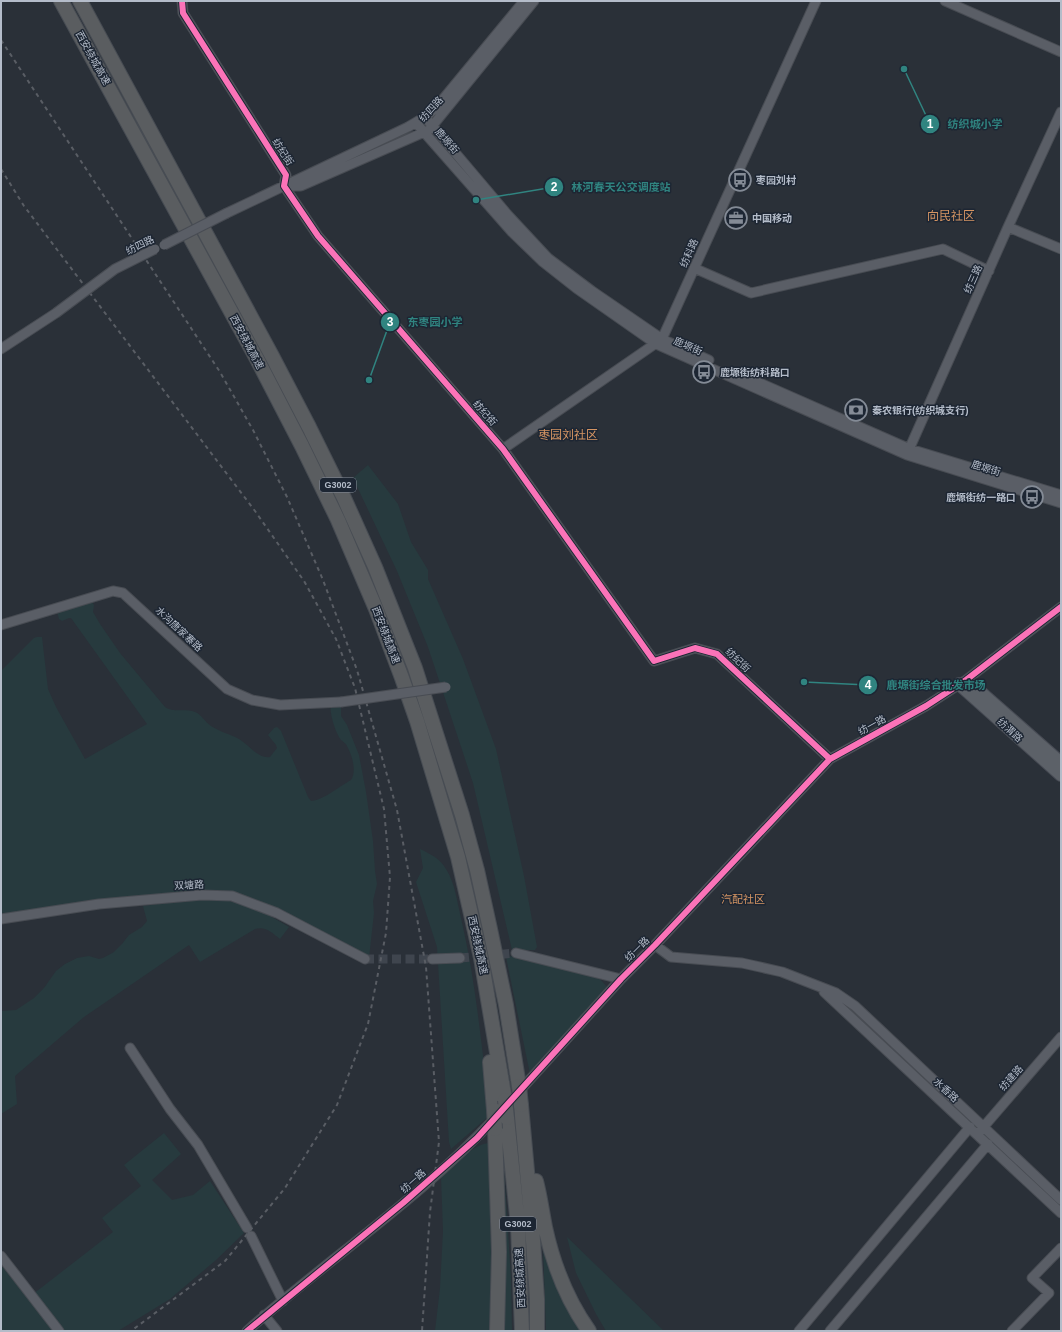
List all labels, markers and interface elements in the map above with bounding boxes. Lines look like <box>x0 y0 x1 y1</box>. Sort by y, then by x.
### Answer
street label: 西安绕城高速 <box>74 29 112 87</box>
street label: 纺四路 <box>417 94 445 124</box>
callout: 纺织城小学 <box>920 112 1011 135</box>
text: 1 <box>927 117 934 131</box>
text: 纺织城小学 <box>948 118 1003 130</box>
street label: 鹿塬街 <box>433 126 461 156</box>
street label: 纺纪街 <box>270 136 296 168</box>
bus stop icon: 枣园刘村 <box>727 167 753 193</box>
place label: 枣园刘村 <box>755 174 796 186</box>
callout: 林河春天公交调度站 <box>544 176 679 199</box>
text: 2 <box>551 180 558 194</box>
text: 林河春天公交调度站 <box>572 181 671 193</box>
office icon: 中国移动 <box>723 205 749 231</box>
district label: 向民社区 <box>927 209 975 223</box>
place label: 中国移动 <box>752 213 792 224</box>
street label: 纺四路 <box>124 233 156 257</box>
street label: 纺科路 <box>678 237 700 269</box>
street label: 纺三路 <box>962 263 984 295</box>
callout: 东枣园小学 <box>380 311 471 334</box>
street label: 西安绕城高速 <box>228 313 266 371</box>
text: 3 <box>387 315 394 329</box>
text: 东枣园小学 <box>408 316 463 328</box>
street label: 鹿塬街 <box>672 335 704 357</box>
bus stop icon: 鹿塬街纺科路口 <box>691 359 717 385</box>
place label: 鹿塬街纺科路口 <box>720 367 790 378</box>
bank icon: 秦农银行(纺织城支行) <box>843 397 869 423</box>
street label: 纺纪街 <box>471 398 499 428</box>
place label: 秦农银行(纺织城支行) <box>872 404 969 416</box>
district label: 枣园刘社区 <box>538 428 598 442</box>
street label: 鹿塬街 <box>970 458 1002 478</box>
road number: G3002 <box>320 478 356 492</box>
bus stop icon: 鹿塬街纺一路口 <box>1019 484 1045 510</box>
place label: 鹿塬街纺一路口 <box>946 492 1016 503</box>
street label: 水沟唐家寨路 <box>153 605 205 653</box>
street label: 西安绕城高速 <box>370 605 402 665</box>
street label: 纺纪街 <box>723 646 753 674</box>
callout: 鹿塬街综合批发市场 <box>858 674 993 697</box>
text: 4 <box>865 678 872 692</box>
text: 鹿塬街综合批发市场 <box>887 679 986 691</box>
street label: 纺一路 <box>856 713 888 737</box>
street label: 纺渭路 <box>995 716 1025 744</box>
street label: 双塘路 <box>174 879 204 891</box>
district label: 汽配社区 <box>721 893 765 905</box>
street label: 西安绕城高速 <box>466 915 490 975</box>
street label: 纺一路 <box>623 935 651 963</box>
street label: 纺建路 <box>997 1063 1025 1093</box>
street label: 水香路 <box>931 1076 961 1104</box>
street label: 纺一路 <box>398 1167 428 1195</box>
road number: G3002 <box>500 1217 536 1231</box>
street label: 西安绕城高速 <box>513 1248 527 1308</box>

